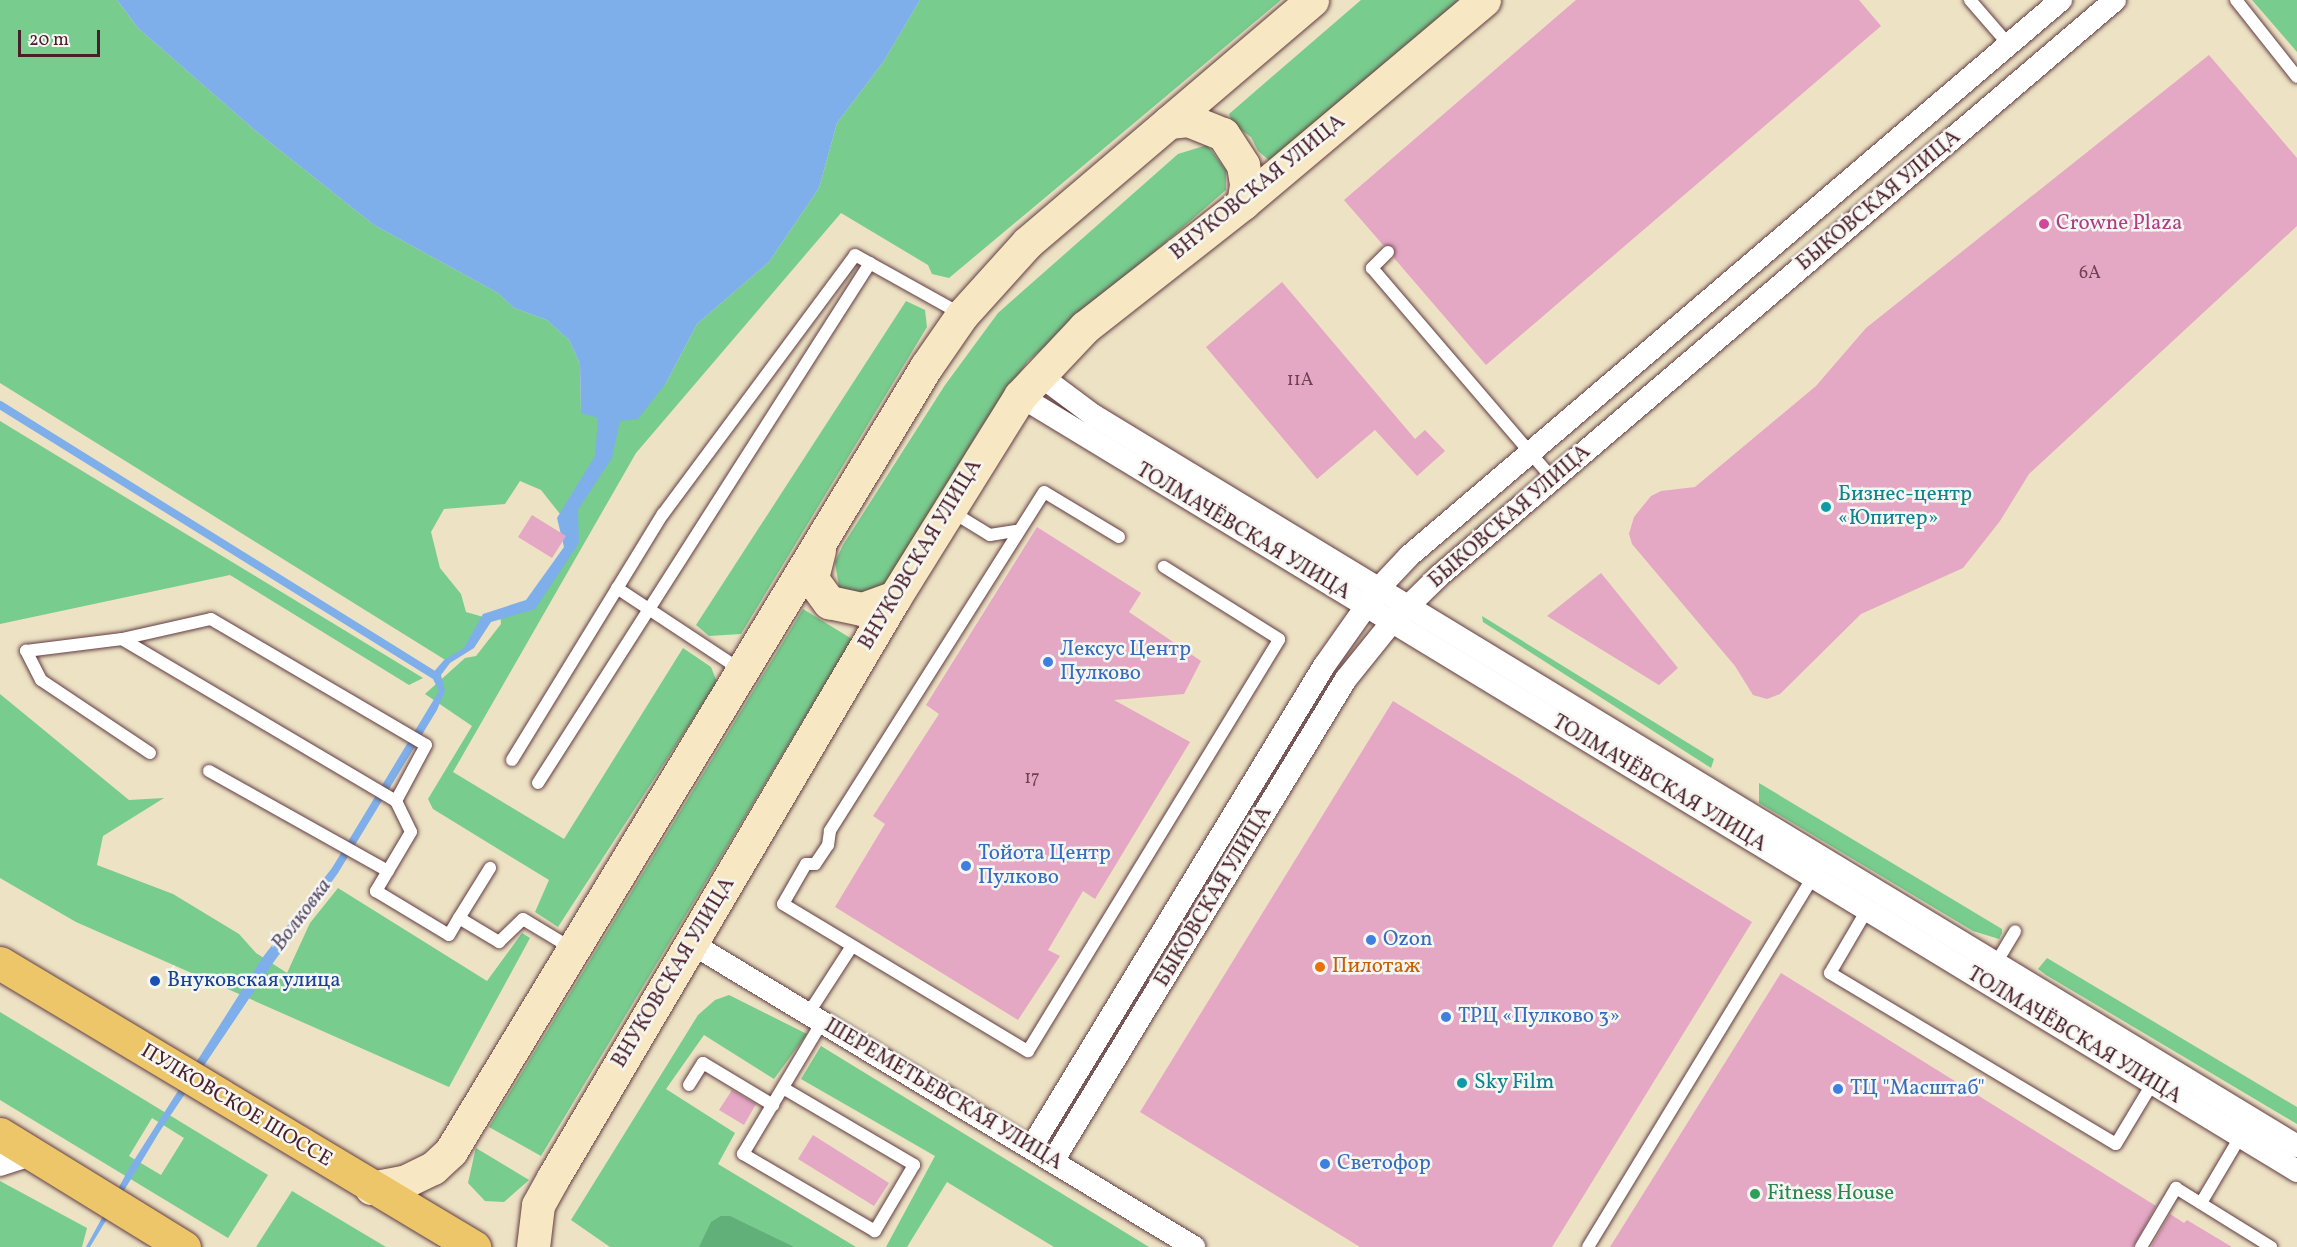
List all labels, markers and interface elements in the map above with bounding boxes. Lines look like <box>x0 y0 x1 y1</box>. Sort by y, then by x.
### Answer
scale bar <box>21 18 104 56</box>
text: 20 m <box>29 28 69 53</box>
street label: ВНУКОВСКАЯ УЛИЦА <box>1165 110 1351 266</box>
street label: БЫКОВСКАЯ УЛИЦА <box>1792 125 1966 277</box>
place label: Crowne Plaza <box>2056 211 2182 237</box>
marker: Crowne Plaza <box>2037 217 2051 231</box>
house number: 6А <box>2079 263 2101 285</box>
house number: 11А <box>1287 370 1313 392</box>
street label: БЫКОВСКАЯ УЛИЦА <box>1424 440 1596 594</box>
street label: ВНУКОВСКАЯ УЛИЦА <box>854 455 988 655</box>
street label: ТОЛМАЧЁВСКАЯ УЛИЦА <box>1131 458 1355 606</box>
place label: Бизнес-центр «Юпитер» <box>1838 482 1972 532</box>
marker: Бизнес-центр «Юпитер» <box>1819 500 1833 514</box>
place label: Лексус Центр Пулково <box>1060 637 1191 687</box>
marker: Лексус Центр Пулково <box>1041 655 1055 669</box>
street label: ТОЛМАЧЁВСКАЯ УЛИЦА <box>1547 710 1771 858</box>
house number: 17 <box>1024 768 1040 790</box>
street label: БЫКОВСКАЯ УЛИЦА <box>1150 802 1278 992</box>
place label: Тойота Центр Пулково <box>978 841 1111 891</box>
marker: Тойота Центр Пулково <box>959 859 973 873</box>
street label: ВНУКОВСКАЯ УЛИЦА <box>607 873 741 1073</box>
water label: Волковка <box>266 874 338 956</box>
place label: Ozon <box>1383 927 1433 953</box>
marker: Ozon <box>1364 933 1378 947</box>
place label: Пилотаж <box>1332 954 1420 980</box>
marker: Пилотаж <box>1313 960 1327 974</box>
street label: ТОЛМАЧЁВСКАЯ УЛИЦА <box>1962 962 2186 1110</box>
place label: Внуковская улица <box>167 968 341 994</box>
marker: Внуковская улица <box>148 974 162 988</box>
place label: ТРЦ «Пулково 3» <box>1458 1004 1620 1030</box>
marker: ТРЦ «Пулково 3» <box>1439 1010 1453 1024</box>
street label: ШЕРЕМЕТЬЕВСКАЯ УЛИЦА <box>819 1014 1067 1176</box>
street label: ПУЛКОВСКОЕ ШОССЕ <box>136 1039 336 1173</box>
place label: Sky Film <box>1474 1070 1555 1096</box>
marker: Sky Film <box>1455 1076 1469 1090</box>
place label: ТЦ "Масштаб" <box>1850 1076 1985 1102</box>
marker: ТЦ "Масштаб" <box>1831 1082 1845 1096</box>
place label: Светофор <box>1337 1151 1431 1177</box>
marker: Светофор <box>1318 1157 1332 1171</box>
place label: Fitness House <box>1767 1181 1894 1207</box>
marker: Fitness House <box>1748 1187 1762 1201</box>

